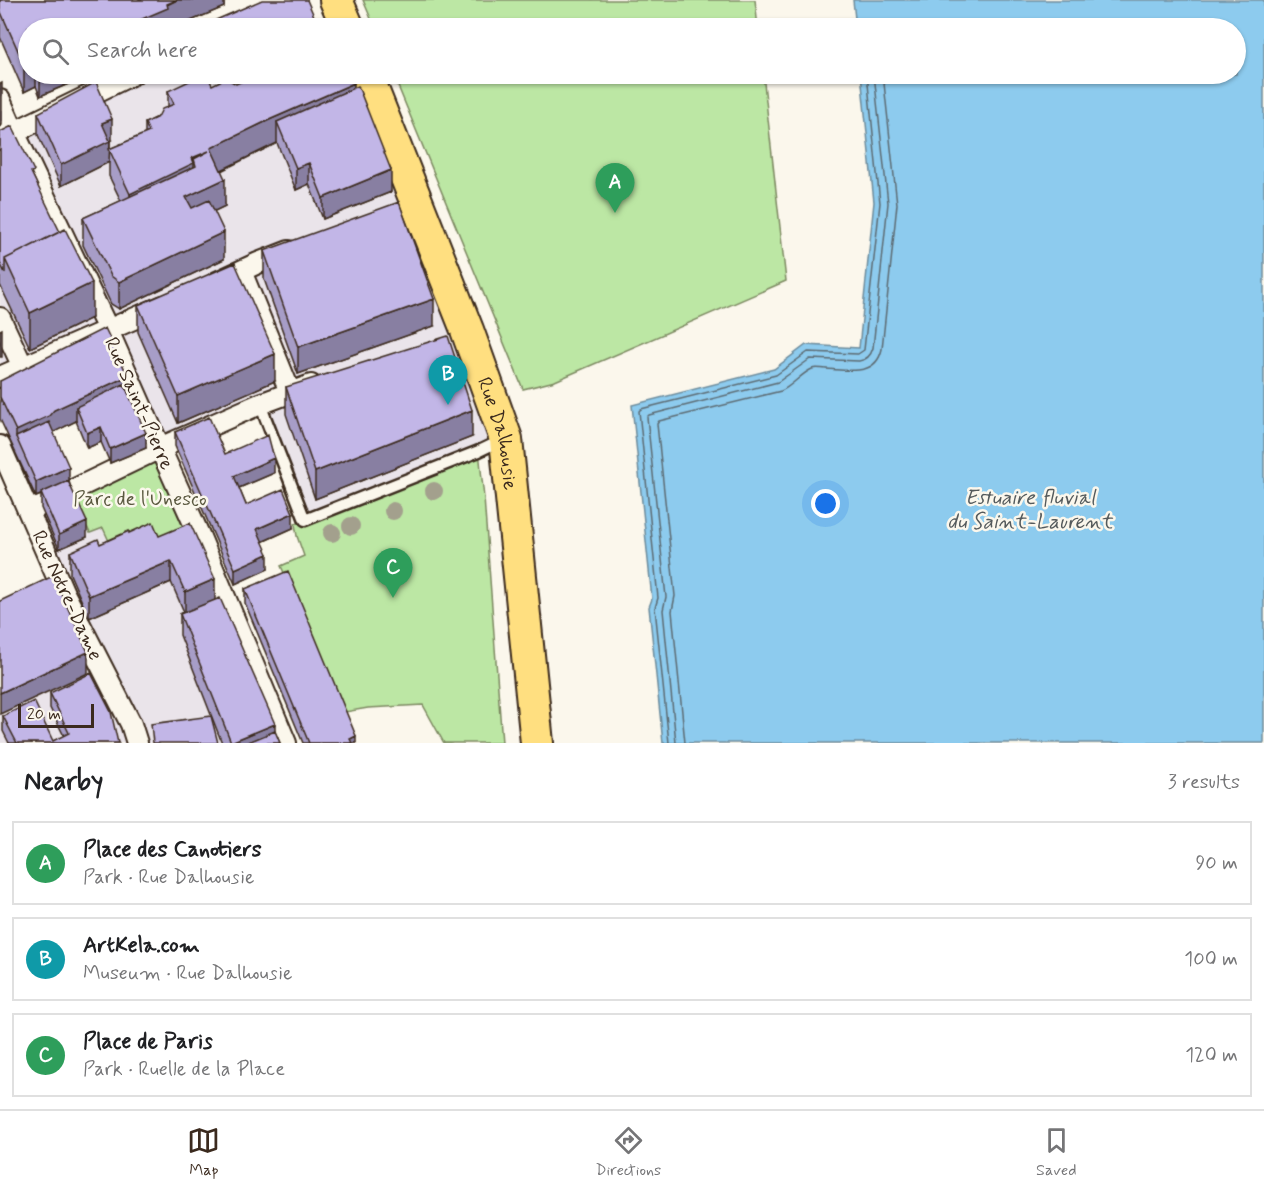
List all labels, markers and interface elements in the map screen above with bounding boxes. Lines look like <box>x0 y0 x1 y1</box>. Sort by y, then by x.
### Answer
search box <box>18 18 1246 84</box>
icon: search <box>39 35 72 68</box>
text: Search here <box>87 37 198 65</box>
pin: A <box>596 164 634 213</box>
street label: Rue Saint-Pierre <box>97 333 180 474</box>
pin: B <box>428 356 468 405</box>
street label: Rue Dalhousie <box>470 374 523 491</box>
water label: Estuaire fluvial du Saint-Laurent <box>947 484 1114 536</box>
park label: Parc de l'Unesco <box>73 486 207 513</box>
your location <box>811 489 840 518</box>
street label: Rue Notre-Dame <box>25 526 109 665</box>
pin: C <box>374 548 412 598</box>
scale bar <box>18 701 94 728</box>
text: 20 m <box>27 704 61 725</box>
text: Nearby <box>24 765 103 799</box>
text: 3 results <box>1168 769 1240 796</box>
text: Place des Canotiers <box>83 836 262 864</box>
text: A <box>39 850 52 877</box>
text: 90 m <box>1195 850 1238 877</box>
text: Park · Rue Dalhousie <box>83 864 254 891</box>
text: ArtKela.com <box>83 932 200 960</box>
text: B <box>39 946 52 973</box>
text: 100 m <box>1184 946 1238 973</box>
text: Museum · Rue Dalhousie <box>83 960 292 987</box>
text: Place de Paris <box>83 1028 213 1056</box>
text: C <box>38 1042 53 1069</box>
text: 120 m <box>1185 1042 1238 1069</box>
text: Park · Ruelle de la Place <box>83 1056 285 1083</box>
tab: Map <box>187 1124 220 1181</box>
tab: Directions <box>595 1124 661 1181</box>
tab: Saved <box>1036 1124 1077 1181</box>

